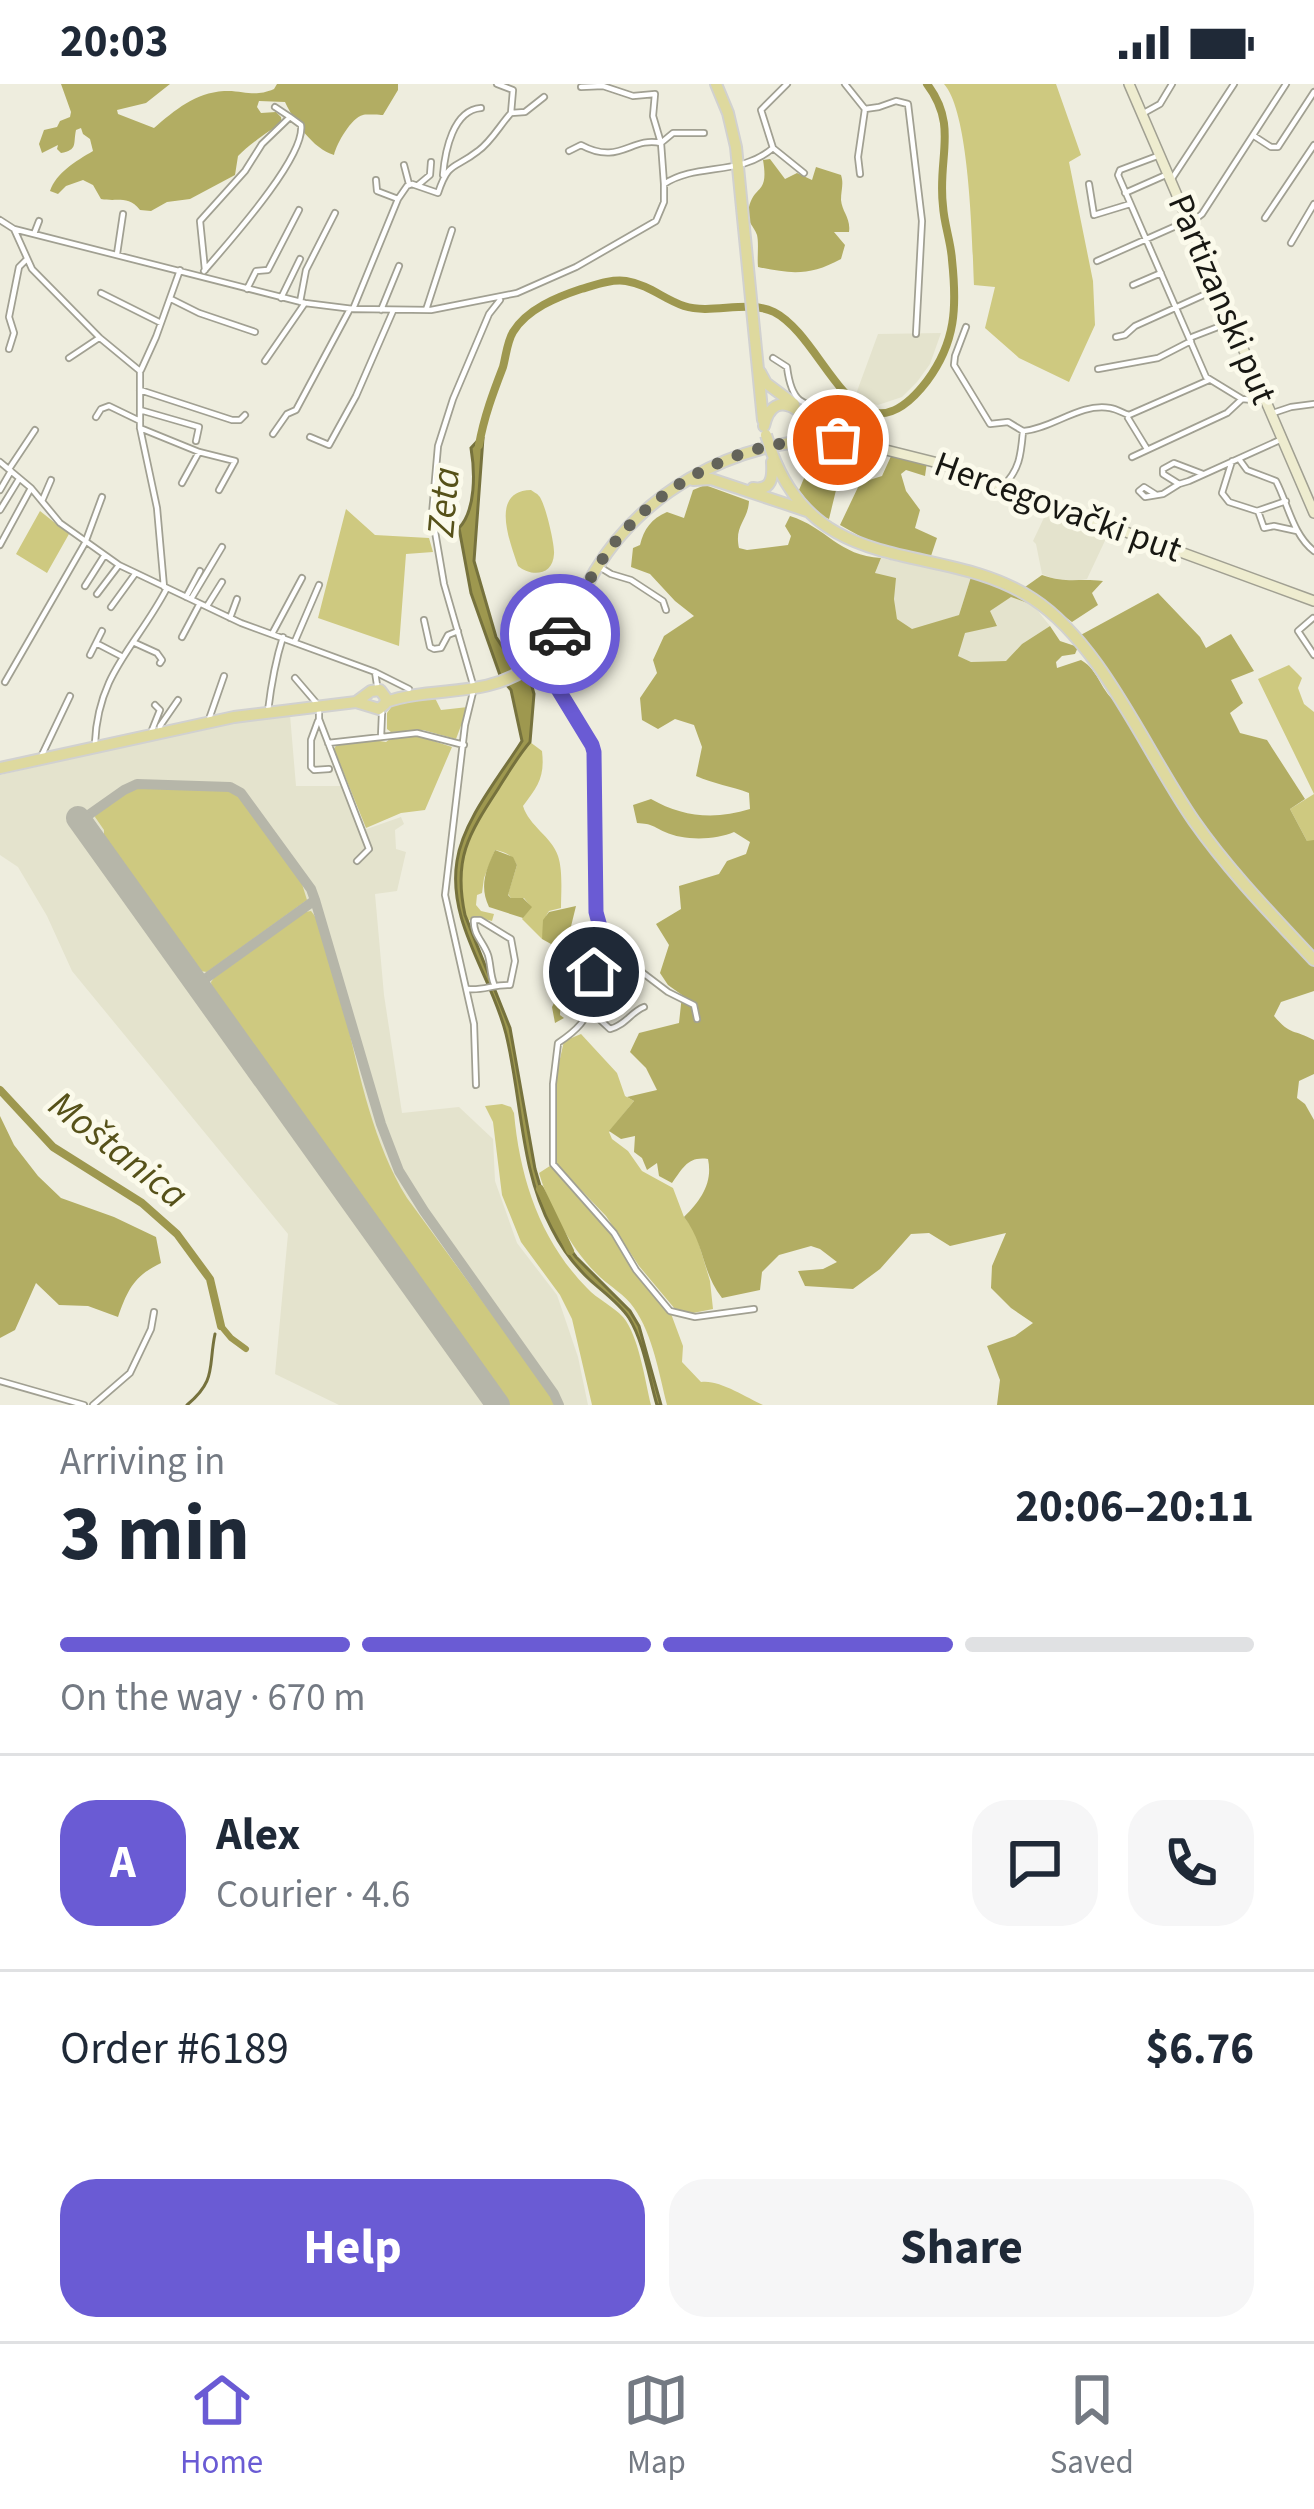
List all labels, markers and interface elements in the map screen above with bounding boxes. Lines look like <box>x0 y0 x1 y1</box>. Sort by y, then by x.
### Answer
text: 20:03 <box>60 10 169 74</box>
street label: Partizanski put <box>1155 186 1289 412</box>
pin <box>787 389 889 491</box>
icon: bag <box>805 407 871 473</box>
street label: Hercegovački put <box>927 439 1189 575</box>
water label: Zeta <box>413 465 475 540</box>
courier <box>500 574 620 694</box>
icon: car <box>527 601 593 667</box>
pin <box>543 921 645 1023</box>
icon: home <box>561 939 627 1005</box>
water label: Moštanica <box>36 1078 200 1222</box>
text: Arriving in <box>60 1434 225 1490</box>
text: 20:06–20:11 <box>1015 1475 1254 1539</box>
text: 3 min <box>60 1479 250 1590</box>
text: On the way · 670 m <box>60 1670 366 1726</box>
button: chat <box>972 1800 1098 1926</box>
button: phone <box>1128 1800 1254 1926</box>
text: Alex <box>216 1803 300 1867</box>
text: A <box>110 1831 136 1895</box>
text: Courier · 4.6 <box>216 1867 410 1923</box>
text: Order #6189 <box>60 2017 289 2081</box>
text: $6.76 <box>1145 2017 1254 2081</box>
button: Help <box>60 2179 645 2317</box>
button: Share <box>669 2179 1254 2317</box>
tab: Home <box>180 2367 263 2486</box>
tab: Map <box>623 2367 689 2486</box>
tab: Saved <box>1050 2367 1134 2486</box>

